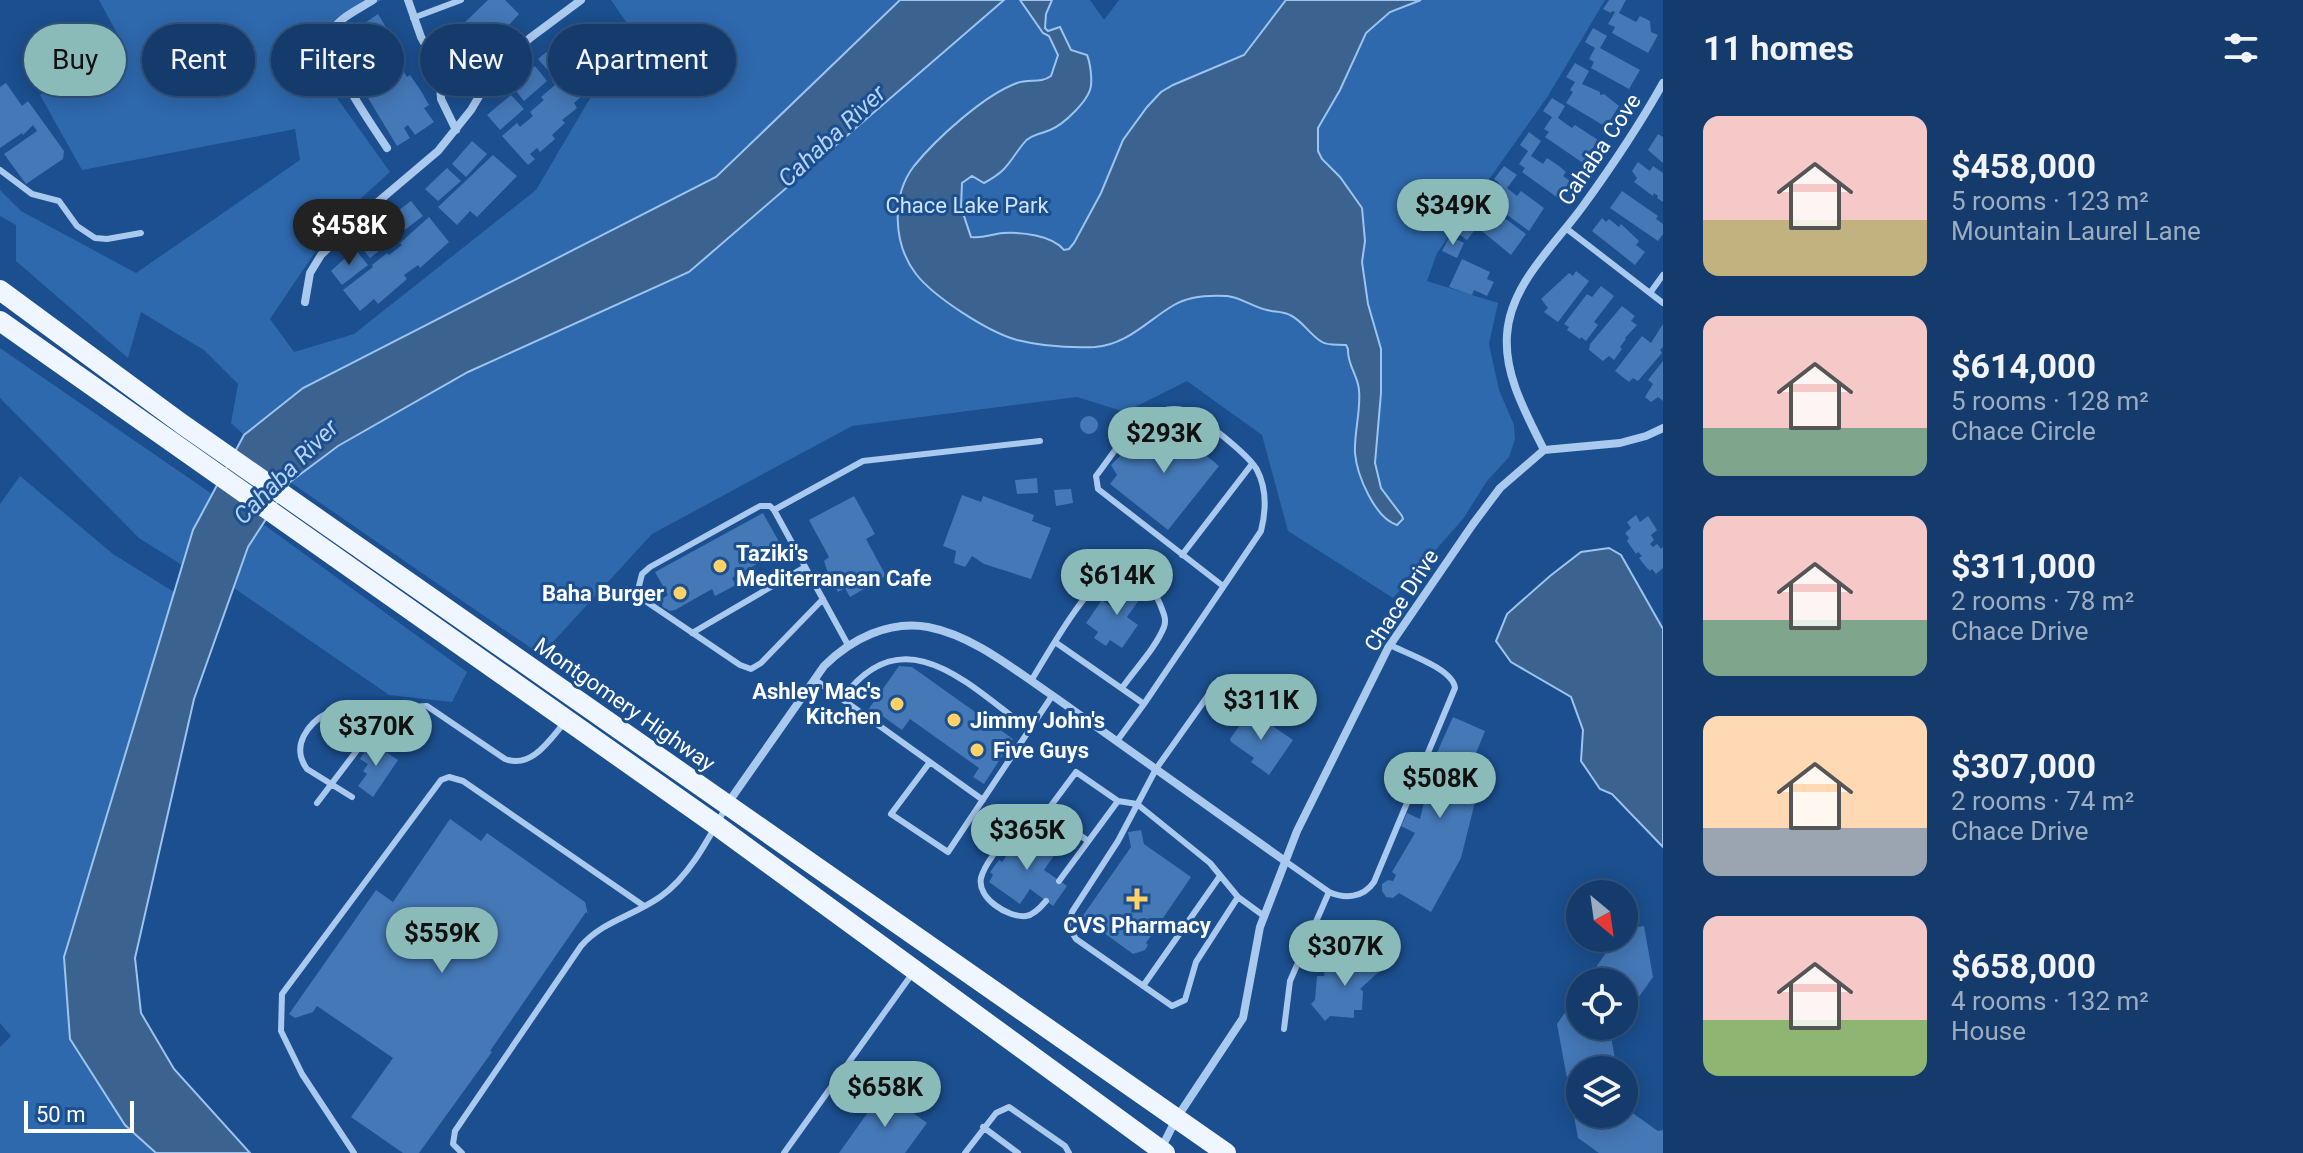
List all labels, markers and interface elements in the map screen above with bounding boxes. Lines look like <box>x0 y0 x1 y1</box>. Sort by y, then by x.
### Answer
chip: Buy <box>24 24 126 96</box>
chip: Rent <box>142 24 255 96</box>
chip: Filters <box>271 24 404 96</box>
chip: New <box>420 24 532 96</box>
chip: Apartment <box>548 24 736 96</box>
icon: filters <box>2219 26 2263 70</box>
text: 11 homes <box>1703 28 1854 68</box>
water label: Cahaba River <box>773 79 892 193</box>
street label: Cahaba Cove <box>1553 89 1646 210</box>
text: $458,000 <box>1951 146 2096 186</box>
icon: home <box>1767 148 1863 244</box>
pin: $349K <box>1397 179 1509 247</box>
text: 5 rooms · 123 m² <box>1951 186 2149 216</box>
text: $349K <box>1415 190 1491 220</box>
park label: Chace Lake Park <box>885 193 1049 218</box>
pin: $458K <box>293 199 405 267</box>
text: $458K <box>311 210 387 240</box>
text: Mountain Laurel Lane <box>1951 216 2201 246</box>
text: $614,000 <box>1951 346 2096 386</box>
icon: home <box>1767 348 1863 444</box>
text: 5 rooms · 128 m² <box>1951 386 2149 416</box>
pin: $293K <box>1108 407 1220 475</box>
water label: Cahaba River <box>228 413 345 530</box>
text: Chace Circle <box>1951 416 2096 446</box>
text: $293K <box>1126 418 1202 448</box>
place label: Taziki's Mediterranean Cafe <box>736 541 932 591</box>
street label: Chace Drive <box>1359 545 1444 656</box>
text: $311,000 <box>1951 546 2096 586</box>
icon: home <box>1767 548 1863 644</box>
pin: $614K <box>1061 549 1173 617</box>
marker: Taziki's Mediterranean Cafe <box>711 557 729 575</box>
text: $614K <box>1079 560 1155 590</box>
place label: Baha Burger <box>542 581 664 606</box>
marker: Baha Burger <box>671 584 689 602</box>
text: 2 rooms · 78 m² <box>1951 586 2134 616</box>
text: Chace Drive <box>1951 616 2089 646</box>
street label: Montgomery Highway <box>530 633 720 777</box>
pin: $311K <box>1205 674 1317 742</box>
place label: Ashley Mac's Kitchen <box>752 679 881 729</box>
text: $311K <box>1223 685 1299 715</box>
marker: Ashley Mac's Kitchen <box>888 695 906 713</box>
pin: $370K <box>320 700 432 768</box>
place label: Jimmy John's <box>970 708 1105 733</box>
text: $370K <box>338 711 414 741</box>
marker: Jimmy John's <box>945 711 963 729</box>
place label: Five Guys <box>993 738 1089 763</box>
marker: Five Guys <box>968 741 986 759</box>
text: $307,000 <box>1951 746 2096 786</box>
icon: home <box>1767 748 1863 844</box>
pin: $508K <box>1384 752 1496 820</box>
text: $508K <box>1402 763 1478 793</box>
text: 2 rooms · 74 m² <box>1951 786 2134 816</box>
pin: $365K <box>971 804 1083 872</box>
text: $365K <box>989 815 1065 845</box>
text: Chace Drive <box>1951 816 2089 846</box>
north arrow <box>1566 880 1638 952</box>
map controls <box>1566 880 1638 1128</box>
marker: CVS Pharmacy <box>1128 890 1146 908</box>
pin: $559K <box>386 907 498 975</box>
place label: CVS Pharmacy <box>1063 913 1212 938</box>
text: $559K <box>404 918 480 948</box>
pin: $307K <box>1289 920 1401 988</box>
text: $307K <box>1307 931 1383 961</box>
text: $658,000 <box>1951 946 2096 986</box>
icon: home <box>1767 948 1863 1044</box>
button: locate <box>1566 968 1638 1040</box>
text: 4 rooms · 132 m² <box>1951 986 2149 1016</box>
text: House <box>1951 1016 2026 1046</box>
button: layers <box>1566 1056 1638 1128</box>
pin: $658K <box>829 1061 941 1129</box>
text: $658K <box>847 1072 923 1102</box>
scale bar <box>24 1097 134 1133</box>
text: 50 m <box>36 1102 85 1127</box>

